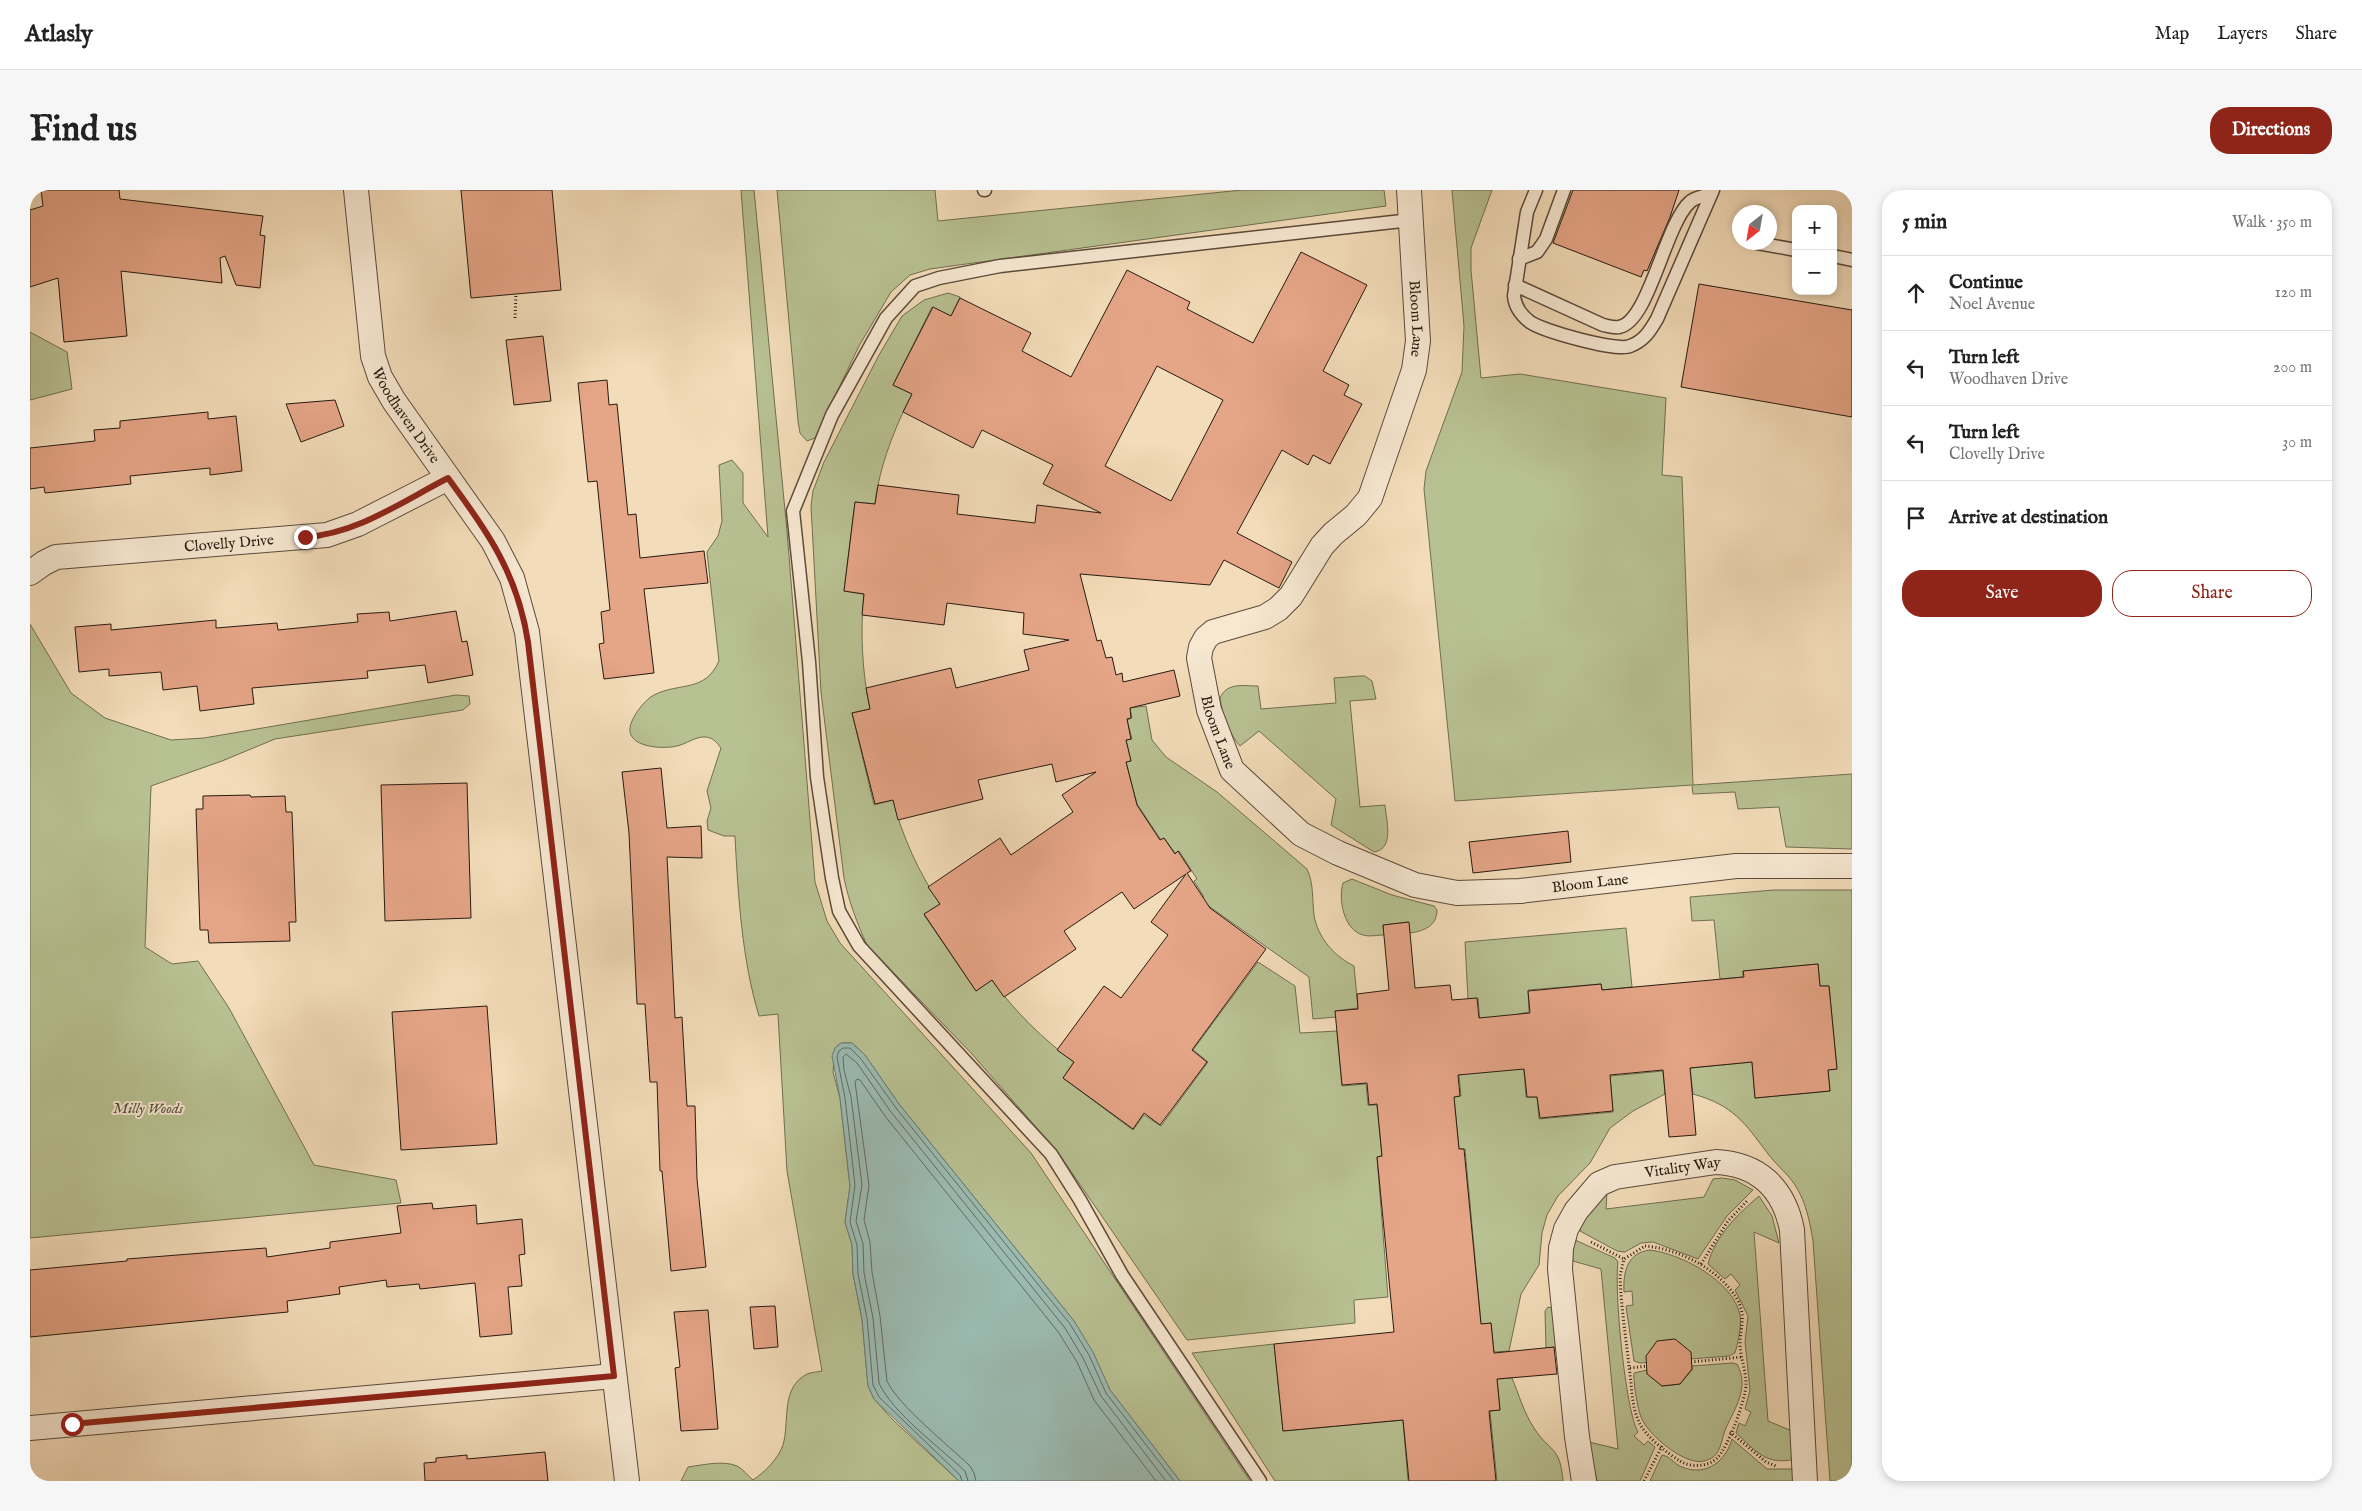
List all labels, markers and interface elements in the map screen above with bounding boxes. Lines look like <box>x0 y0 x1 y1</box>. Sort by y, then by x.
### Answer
text: Atlasly <box>25 19 93 50</box>
text: Map <box>2155 23 2189 46</box>
text: Layers <box>2217 23 2268 46</box>
text: Share <box>2296 23 2337 46</box>
button: Directions <box>2210 107 2332 154</box>
text: Find us <box>30 108 137 153</box>
north arrow <box>1732 205 1777 250</box>
map controls <box>1792 205 1837 295</box>
button: + <box>1792 205 1837 250</box>
text: 5 min <box>1902 209 1947 236</box>
text: Walk · 350 m <box>2232 213 2312 233</box>
button: − <box>1792 250 1837 295</box>
text: Continue <box>1949 271 2023 295</box>
icon: ahead <box>1902 279 1930 307</box>
street label: Bloom Lane <box>1405 280 1428 359</box>
text: 120 m <box>2275 283 2312 303</box>
text: Noel Avenue <box>1949 295 2035 315</box>
text: Turn left <box>1949 346 2020 370</box>
icon: left <box>1902 354 1930 382</box>
text: 200 m <box>2273 358 2312 378</box>
street label: Woodhaven Drive <box>368 365 445 467</box>
text: Woodhaven Drive <box>1949 370 2068 390</box>
text: Turn left <box>1949 421 2020 445</box>
icon: left <box>1902 429 1930 457</box>
text: 30 m <box>2282 433 2312 453</box>
text: Clovelly Drive <box>1949 445 2045 465</box>
icon: arrive <box>1902 504 1930 532</box>
text: Arrive at destination <box>1949 506 2108 530</box>
route end <box>294 526 317 549</box>
street label: Clovelly Drive <box>183 530 274 556</box>
button: Save <box>1902 570 2102 617</box>
button: Share <box>2112 570 2312 617</box>
street label: Bloom Lane <box>1197 694 1240 772</box>
street label: Bloom Lane <box>1551 869 1630 897</box>
park label: Milly Woods <box>113 1099 184 1118</box>
street label: Vitality Way <box>1642 1152 1722 1182</box>
route start <box>61 1413 84 1436</box>

